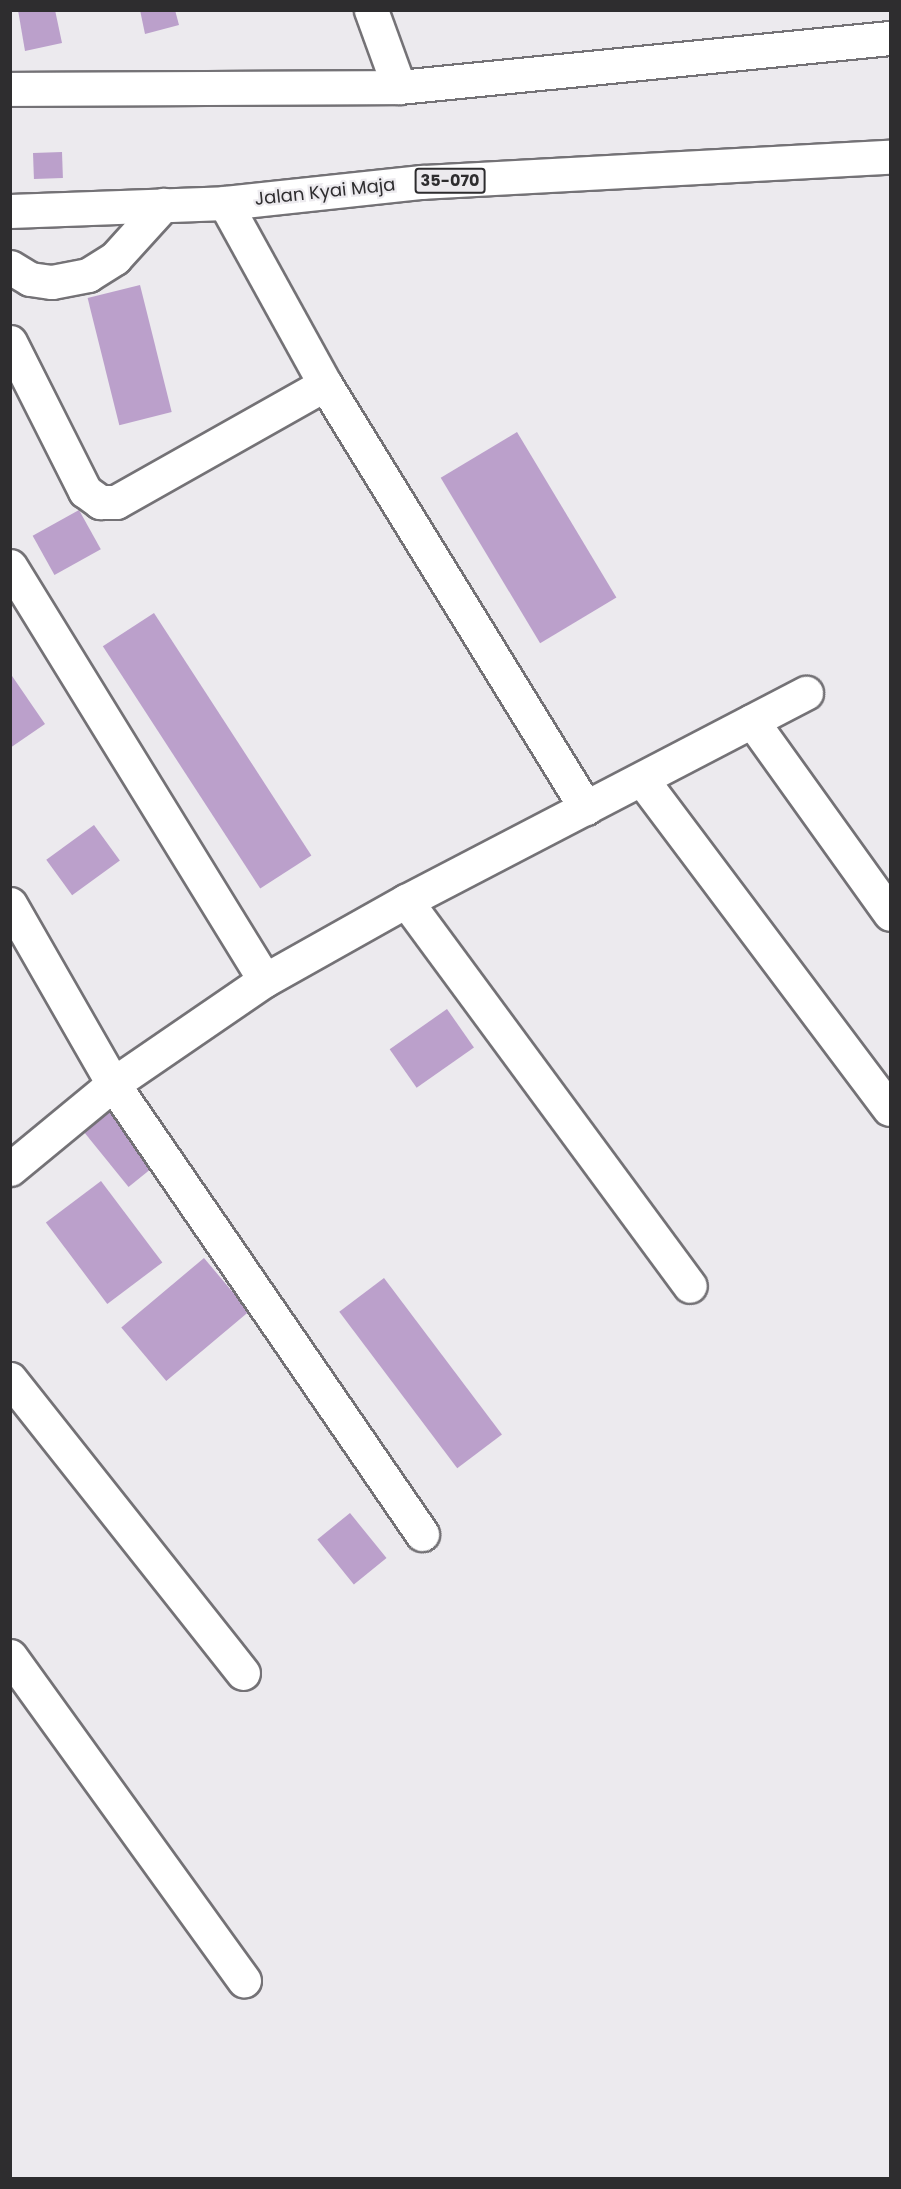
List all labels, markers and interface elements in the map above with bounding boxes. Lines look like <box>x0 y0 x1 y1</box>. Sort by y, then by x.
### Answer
road number: 35-070 <box>414 168 486 194</box>
street label: Jalan Kyai Maja <box>254 174 396 210</box>

